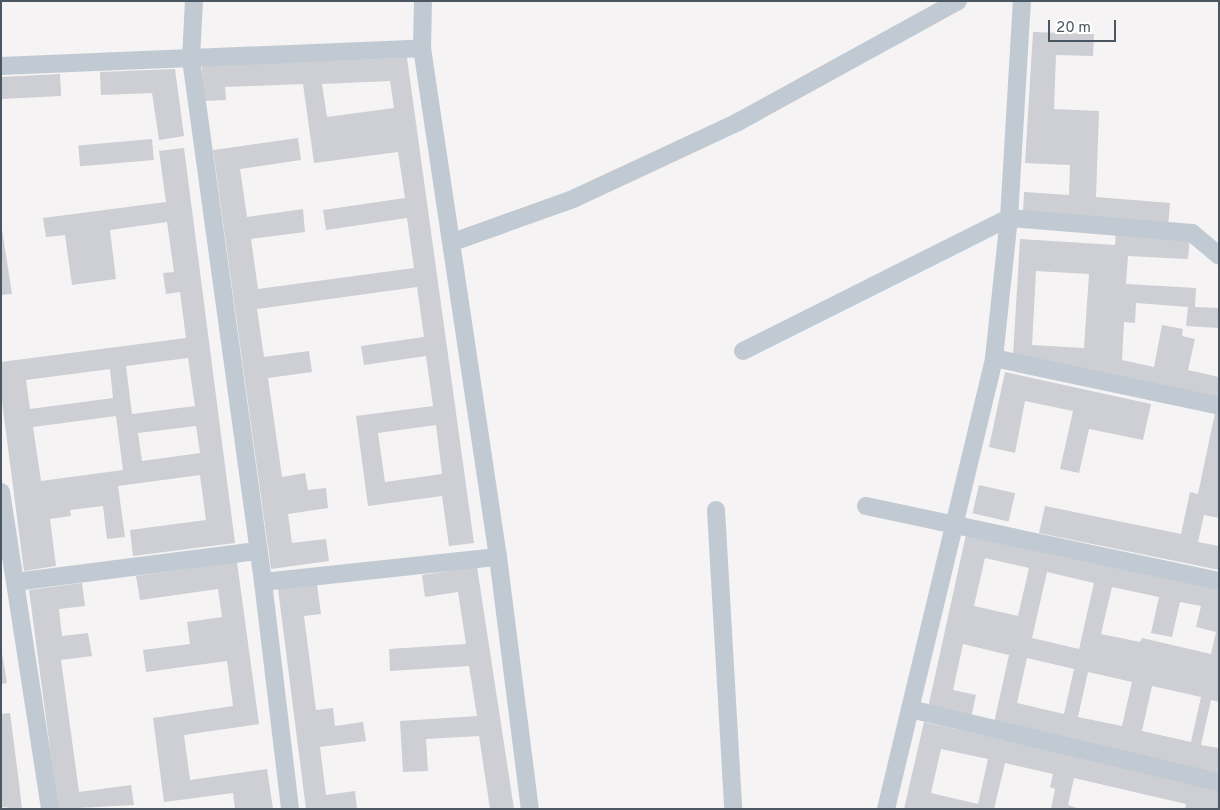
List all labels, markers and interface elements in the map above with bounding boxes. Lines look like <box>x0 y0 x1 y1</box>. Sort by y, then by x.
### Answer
scale bar <box>1050 10 1118 42</box>
text: 20 m <box>1056 19 1091 38</box>

